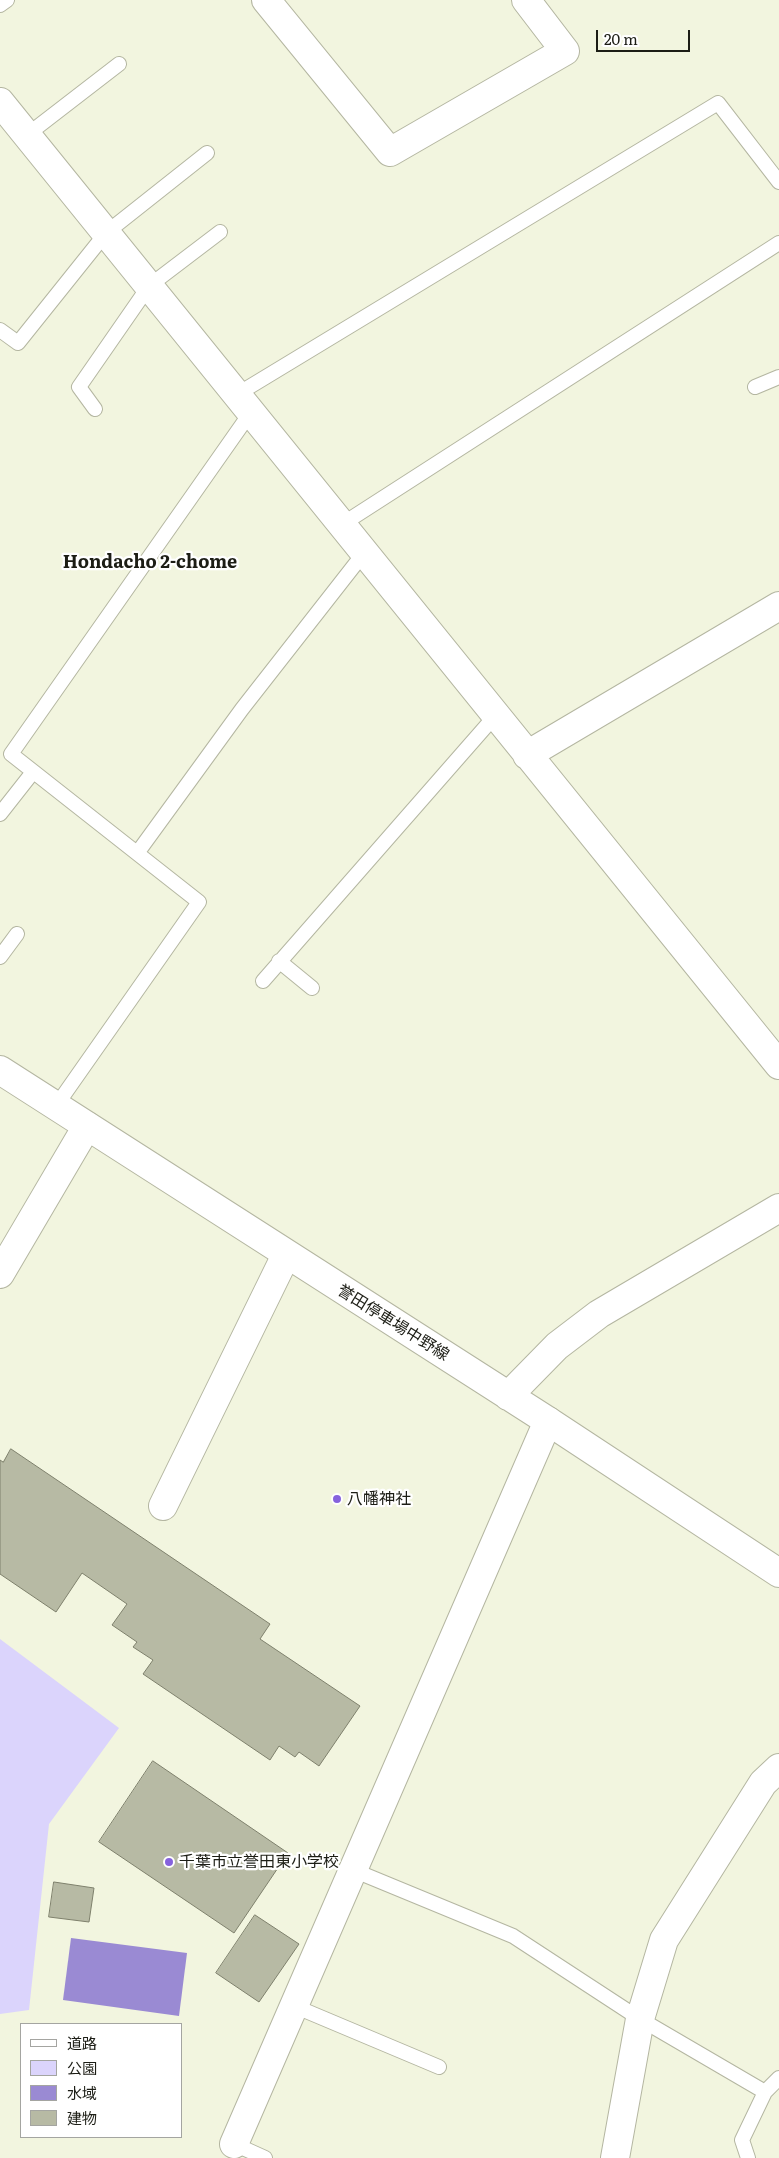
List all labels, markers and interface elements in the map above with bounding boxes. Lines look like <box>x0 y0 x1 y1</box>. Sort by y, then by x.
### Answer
scale bar <box>599 20 693 52</box>
text: 20 m <box>604 27 638 50</box>
district label: Hondacho 2-chome <box>63 552 237 574</box>
street label: 誉田停車場中野線 <box>334 1281 452 1365</box>
place label: 八幡神社 <box>347 1489 411 1509</box>
marker: 八幡神社 <box>331 1493 343 1505</box>
place label: 千葉市立誉田東小学校 <box>179 1852 339 1872</box>
marker: 千葉市立誉田東小学校 <box>163 1856 175 1868</box>
legend <box>20 2023 182 2138</box>
text: 道路 <box>67 2031 97 2054</box>
text: 公園 <box>67 2056 97 2079</box>
text: 水域 <box>67 2081 97 2104</box>
text: 建物 <box>67 2106 97 2129</box>

